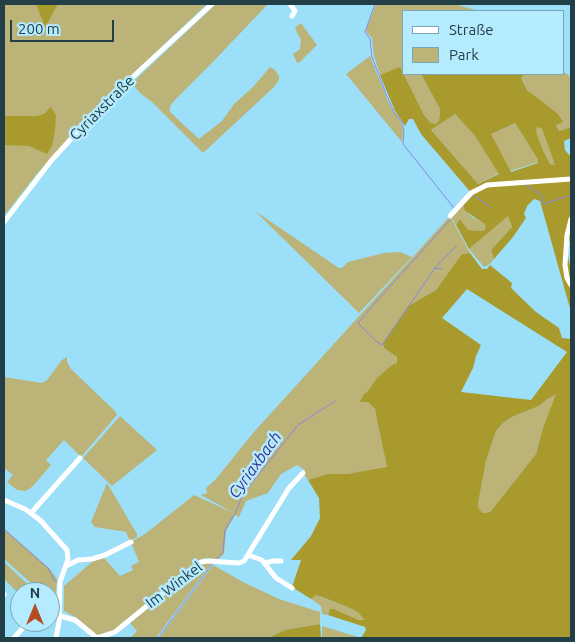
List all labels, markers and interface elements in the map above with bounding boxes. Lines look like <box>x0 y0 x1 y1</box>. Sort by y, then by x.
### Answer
scale bar <box>12 10 116 42</box>
legend <box>402 10 565 75</box>
text: 200 m <box>18 20 60 37</box>
text: Straße <box>449 21 493 38</box>
text: Park <box>449 46 479 63</box>
street label: Cyriaxstraße <box>66 72 138 144</box>
water label: Cyriaxbach <box>224 428 286 502</box>
street label: Im Winkel <box>142 558 206 612</box>
north arrow <box>10 582 60 632</box>
text: N <box>30 585 40 601</box>

